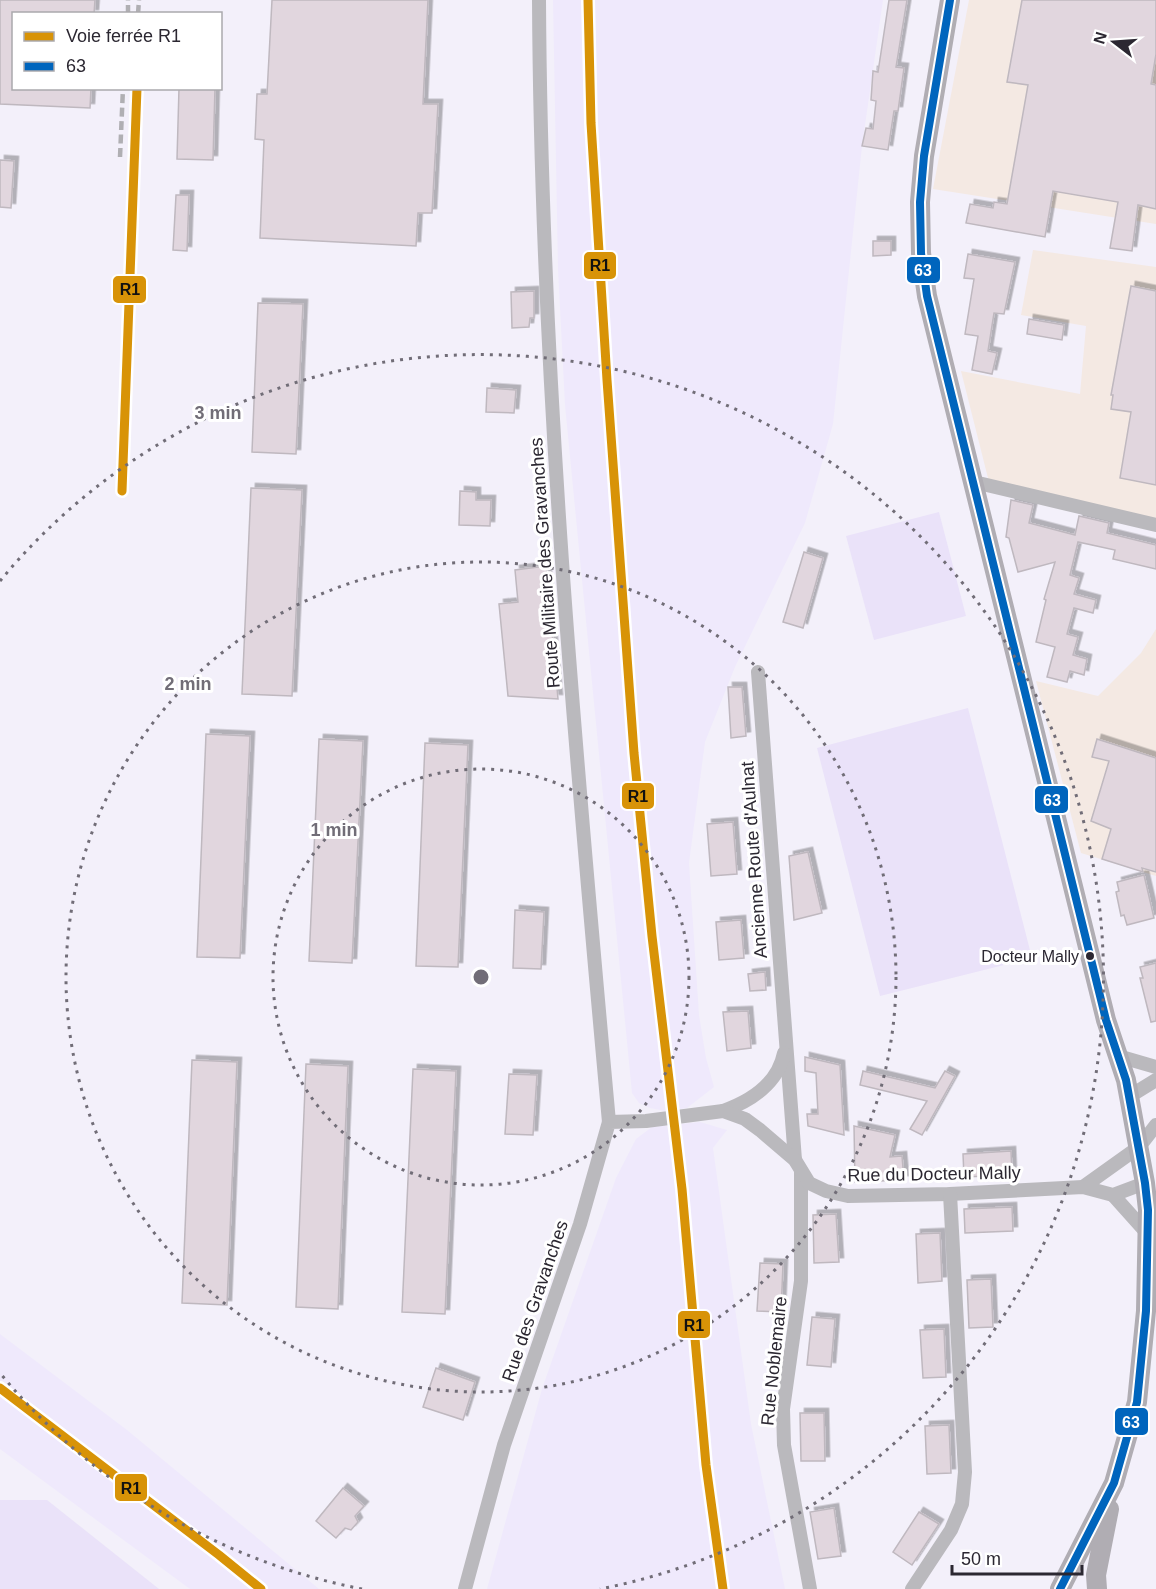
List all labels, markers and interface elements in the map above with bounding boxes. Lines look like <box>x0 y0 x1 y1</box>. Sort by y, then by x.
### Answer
legend <box>12 12 222 90</box>
north arrow <box>1084 12 1144 72</box>
text: Voie ferrée R1 <box>66 26 181 46</box>
text: N <box>1090 30 1110 46</box>
text: 63 <box>66 56 86 76</box>
line badge: R1 <box>583 251 617 280</box>
line badge: 63 <box>906 256 941 284</box>
text: R1 <box>590 257 610 274</box>
text: 63 <box>914 262 932 279</box>
line badge: R1 <box>112 275 147 304</box>
text: R1 <box>120 281 140 298</box>
text: 3 min <box>194 403 242 423</box>
street label: Route Militaire des Gravanches <box>526 437 564 689</box>
text: 2 min <box>164 674 212 694</box>
street label: Ancienne Route d'Aulnat <box>737 761 771 959</box>
line badge: R1 <box>621 782 655 810</box>
line badge: 63 <box>1034 785 1069 814</box>
text: R1 <box>628 788 648 805</box>
text: 63 <box>1043 792 1061 809</box>
text: 1 min <box>310 820 358 840</box>
place label: Docteur Mally <box>981 948 1079 965</box>
marker: Docteur Mally <box>1084 950 1096 962</box>
centre of rings <box>471 967 491 987</box>
street label: Rue du Docteur Mally <box>847 1162 1021 1186</box>
street label: Rue des Gravanches <box>498 1218 572 1384</box>
street label: Rue Noblemaire <box>757 1295 791 1427</box>
line badge: R1 <box>677 1310 711 1339</box>
text: R1 <box>684 1317 704 1334</box>
line badge: 63 <box>1114 1407 1149 1436</box>
text: 63 <box>1122 1414 1140 1431</box>
line badge: R1 <box>114 1473 148 1502</box>
text: R1 <box>121 1480 141 1497</box>
scale bar <box>952 1538 1082 1576</box>
text: 50 m <box>961 1549 1001 1569</box>

